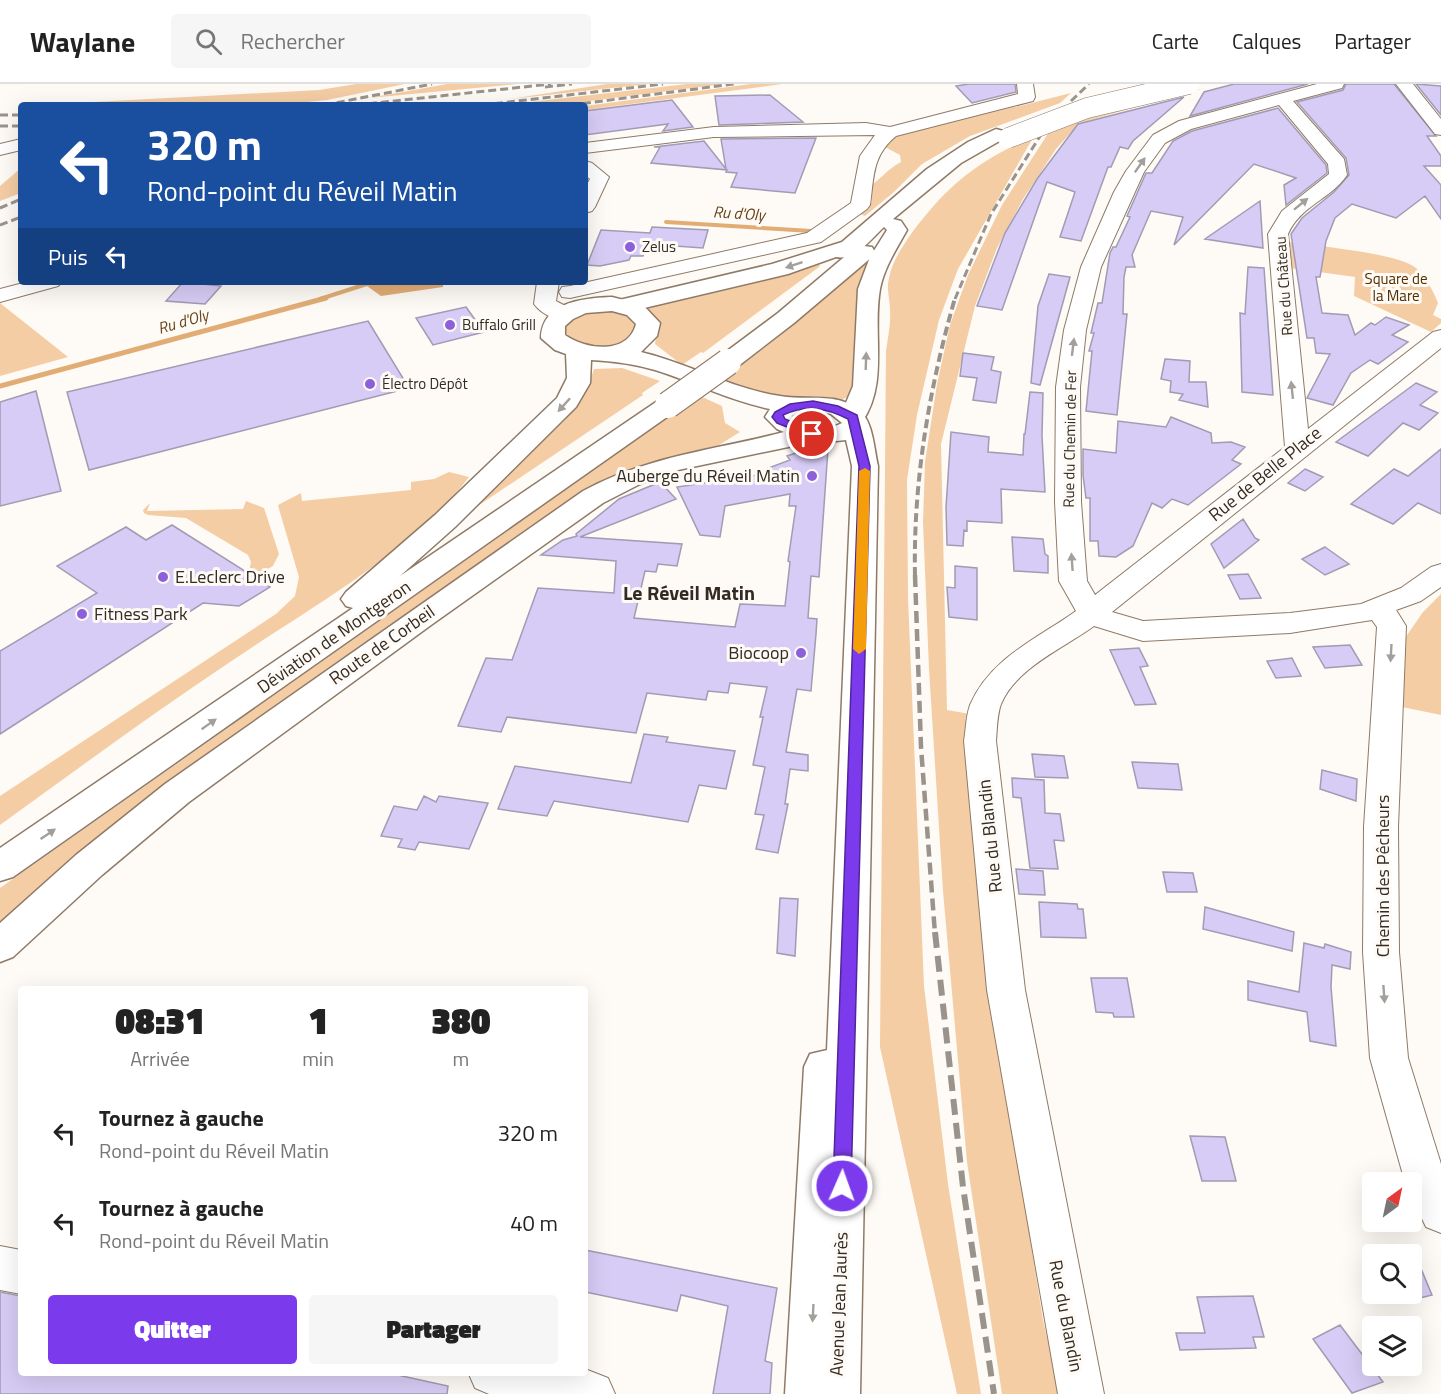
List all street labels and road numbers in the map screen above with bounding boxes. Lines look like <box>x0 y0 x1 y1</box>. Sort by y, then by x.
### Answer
street label: Rue du Château <box>1269 236 1298 336</box>
street label: Rue du Chemin de Fer <box>1057 370 1082 508</box>
street label: Rue de Belle Place <box>1202 420 1327 528</box>
street label: Déviation de Montgeron <box>251 573 416 700</box>
street label: Route de Corbeil <box>323 598 440 691</box>
street label: Rue du Blandin <box>970 778 1009 894</box>
street label: Chemin des Pêcheurs <box>1369 795 1396 957</box>
street label: Avenue Jean Jaurès <box>822 1231 855 1377</box>
street label: Rue du Blandin <box>1042 1257 1091 1374</box>

